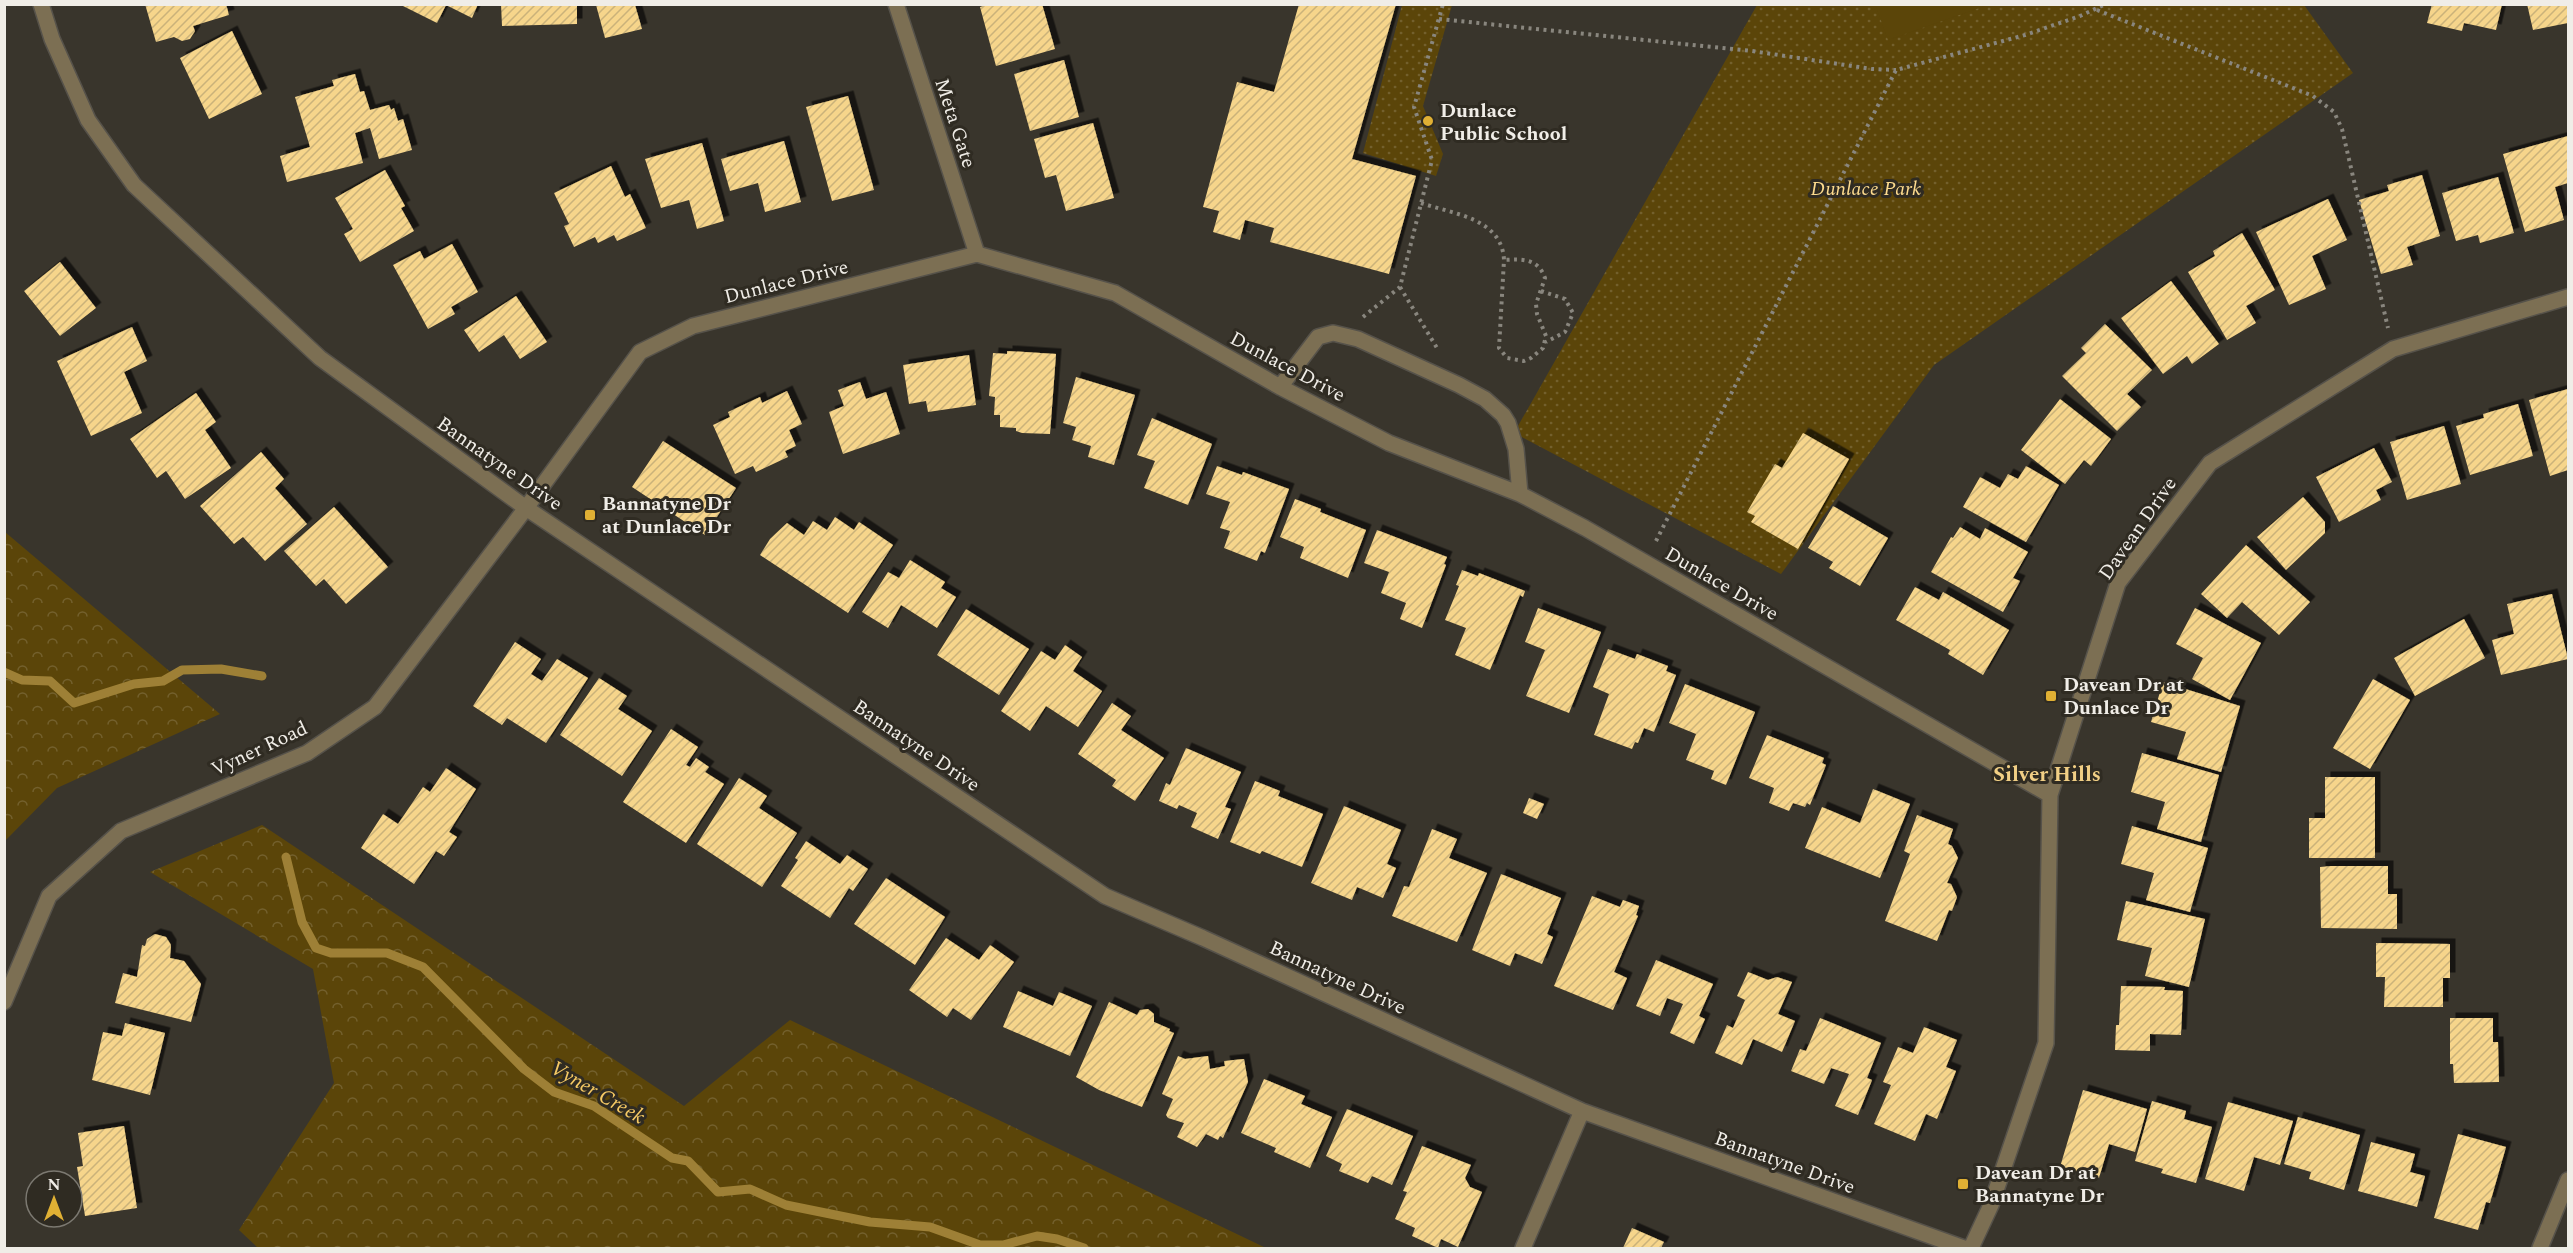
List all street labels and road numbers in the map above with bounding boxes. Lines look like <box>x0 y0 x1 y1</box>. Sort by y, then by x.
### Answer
street label: Meta Gate <box>926 75 984 172</box>
street label: Dunlace Drive <box>721 252 852 312</box>
street label: Dunlace Drive <box>1224 324 1351 410</box>
street label: Bannatyne Drive <box>430 409 569 519</box>
street label: Davean Drive <box>2091 471 2185 586</box>
street label: Dunlace Drive <box>1659 539 1784 629</box>
street label: Bannatyne Drive <box>847 692 986 800</box>
street label: Vyner Road <box>206 713 313 784</box>
street label: Bannatyne Drive <box>1264 933 1411 1023</box>
street label: Bannatyne Drive <box>1710 1124 1859 1202</box>

